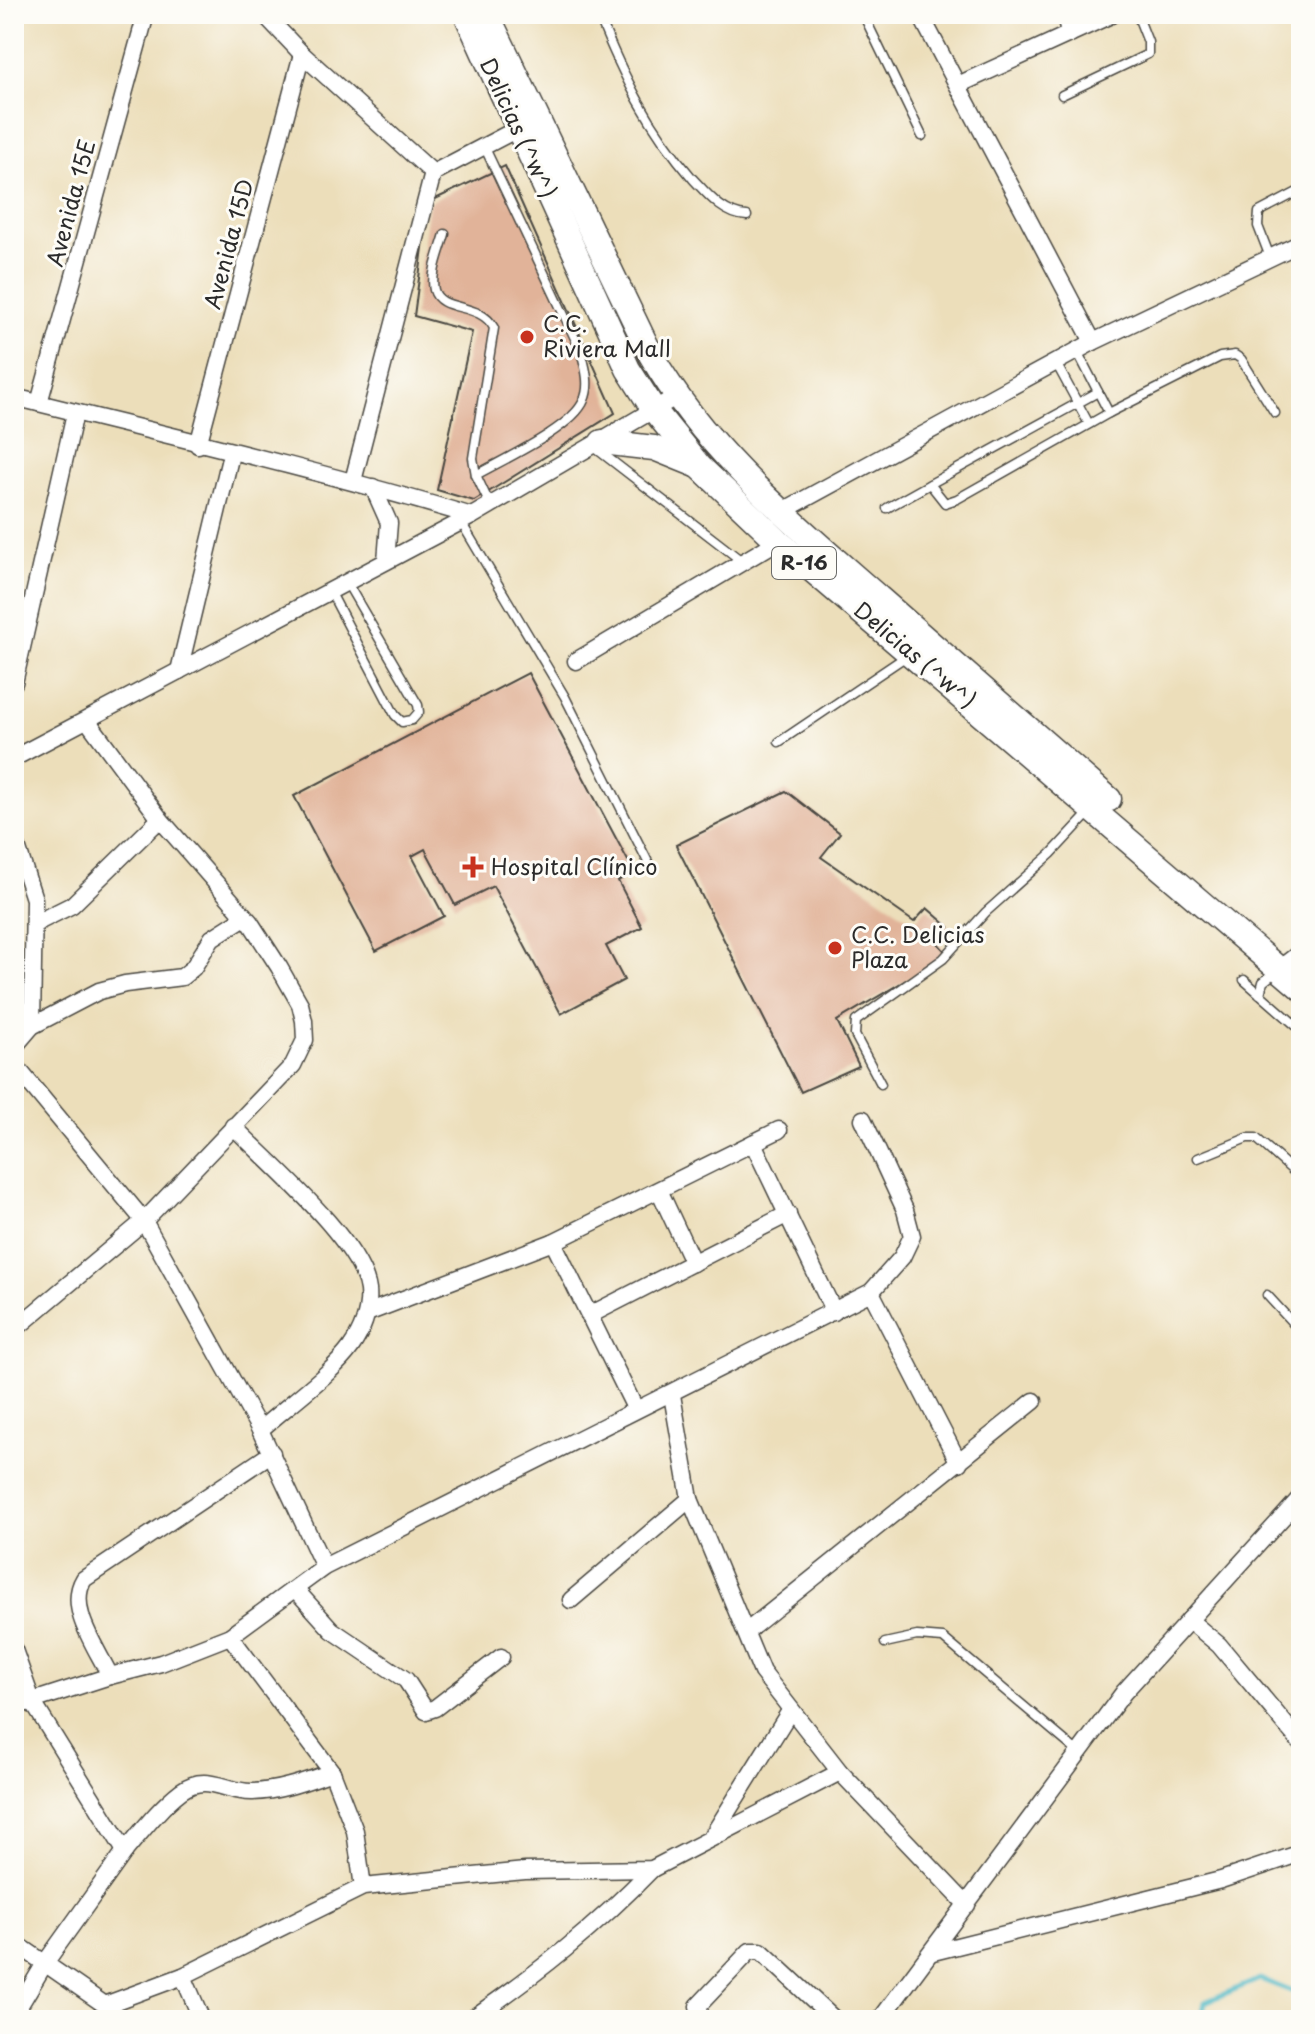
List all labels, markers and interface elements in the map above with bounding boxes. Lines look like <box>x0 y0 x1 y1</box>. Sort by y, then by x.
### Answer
street label: Delicias (^w^) <box>473 52 566 203</box>
street label: Avenida 15E <box>37 135 102 270</box>
street label: Avenida 15D <box>194 175 261 312</box>
place label: C.C. Riviera Mall <box>543 306 671 364</box>
marker: C.C. Riviera Mall <box>518 328 536 346</box>
road number: R-16 <box>772 547 836 579</box>
street label: Delicias (^w^) <box>848 593 984 715</box>
place label: Hospital Clínico <box>491 849 657 882</box>
marker: Hospital Clínico <box>462 856 484 878</box>
place label: C.C. Delicias Plaza <box>851 917 985 975</box>
marker: C.C. Delicias Plaza <box>826 939 844 957</box>

